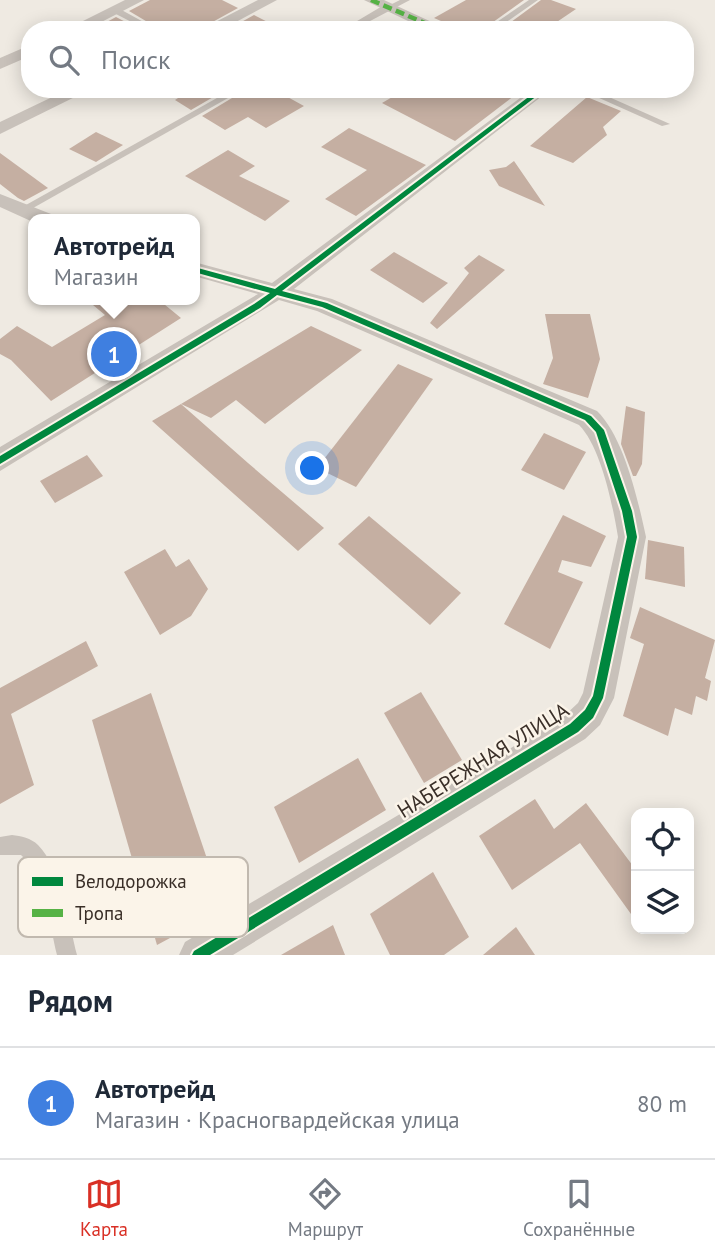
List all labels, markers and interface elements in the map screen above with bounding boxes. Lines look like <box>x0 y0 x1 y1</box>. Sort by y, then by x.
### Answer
search box <box>21 21 694 98</box>
icon: search <box>45 41 83 79</box>
text: Поиск <box>101 43 170 76</box>
popup <box>28 214 200 305</box>
text: Автотрейд <box>54 229 174 262</box>
text: Магазин <box>54 262 138 291</box>
pin: 1 <box>91 328 137 380</box>
your location <box>295 451 329 485</box>
street label: НАБЕРЕЖНАЯ УЛИЦА <box>392 696 575 824</box>
map controls <box>631 808 694 934</box>
button: locate <box>631 808 694 871</box>
legend <box>18 857 248 937</box>
text: Велодорожка <box>75 869 187 893</box>
button: layers <box>631 871 694 934</box>
text: Тропа <box>75 901 124 925</box>
text: Рядом <box>28 981 113 1020</box>
text: Автотрейд <box>95 1072 215 1105</box>
text: 1 <box>44 1089 58 1118</box>
text: 80 m <box>637 1089 687 1118</box>
text: Магазин · Красногвардейская улица <box>95 1105 460 1134</box>
tab: Карта <box>80 1175 128 1241</box>
tab: Маршрут <box>288 1175 363 1241</box>
tab: Сохранённые <box>523 1175 635 1241</box>

